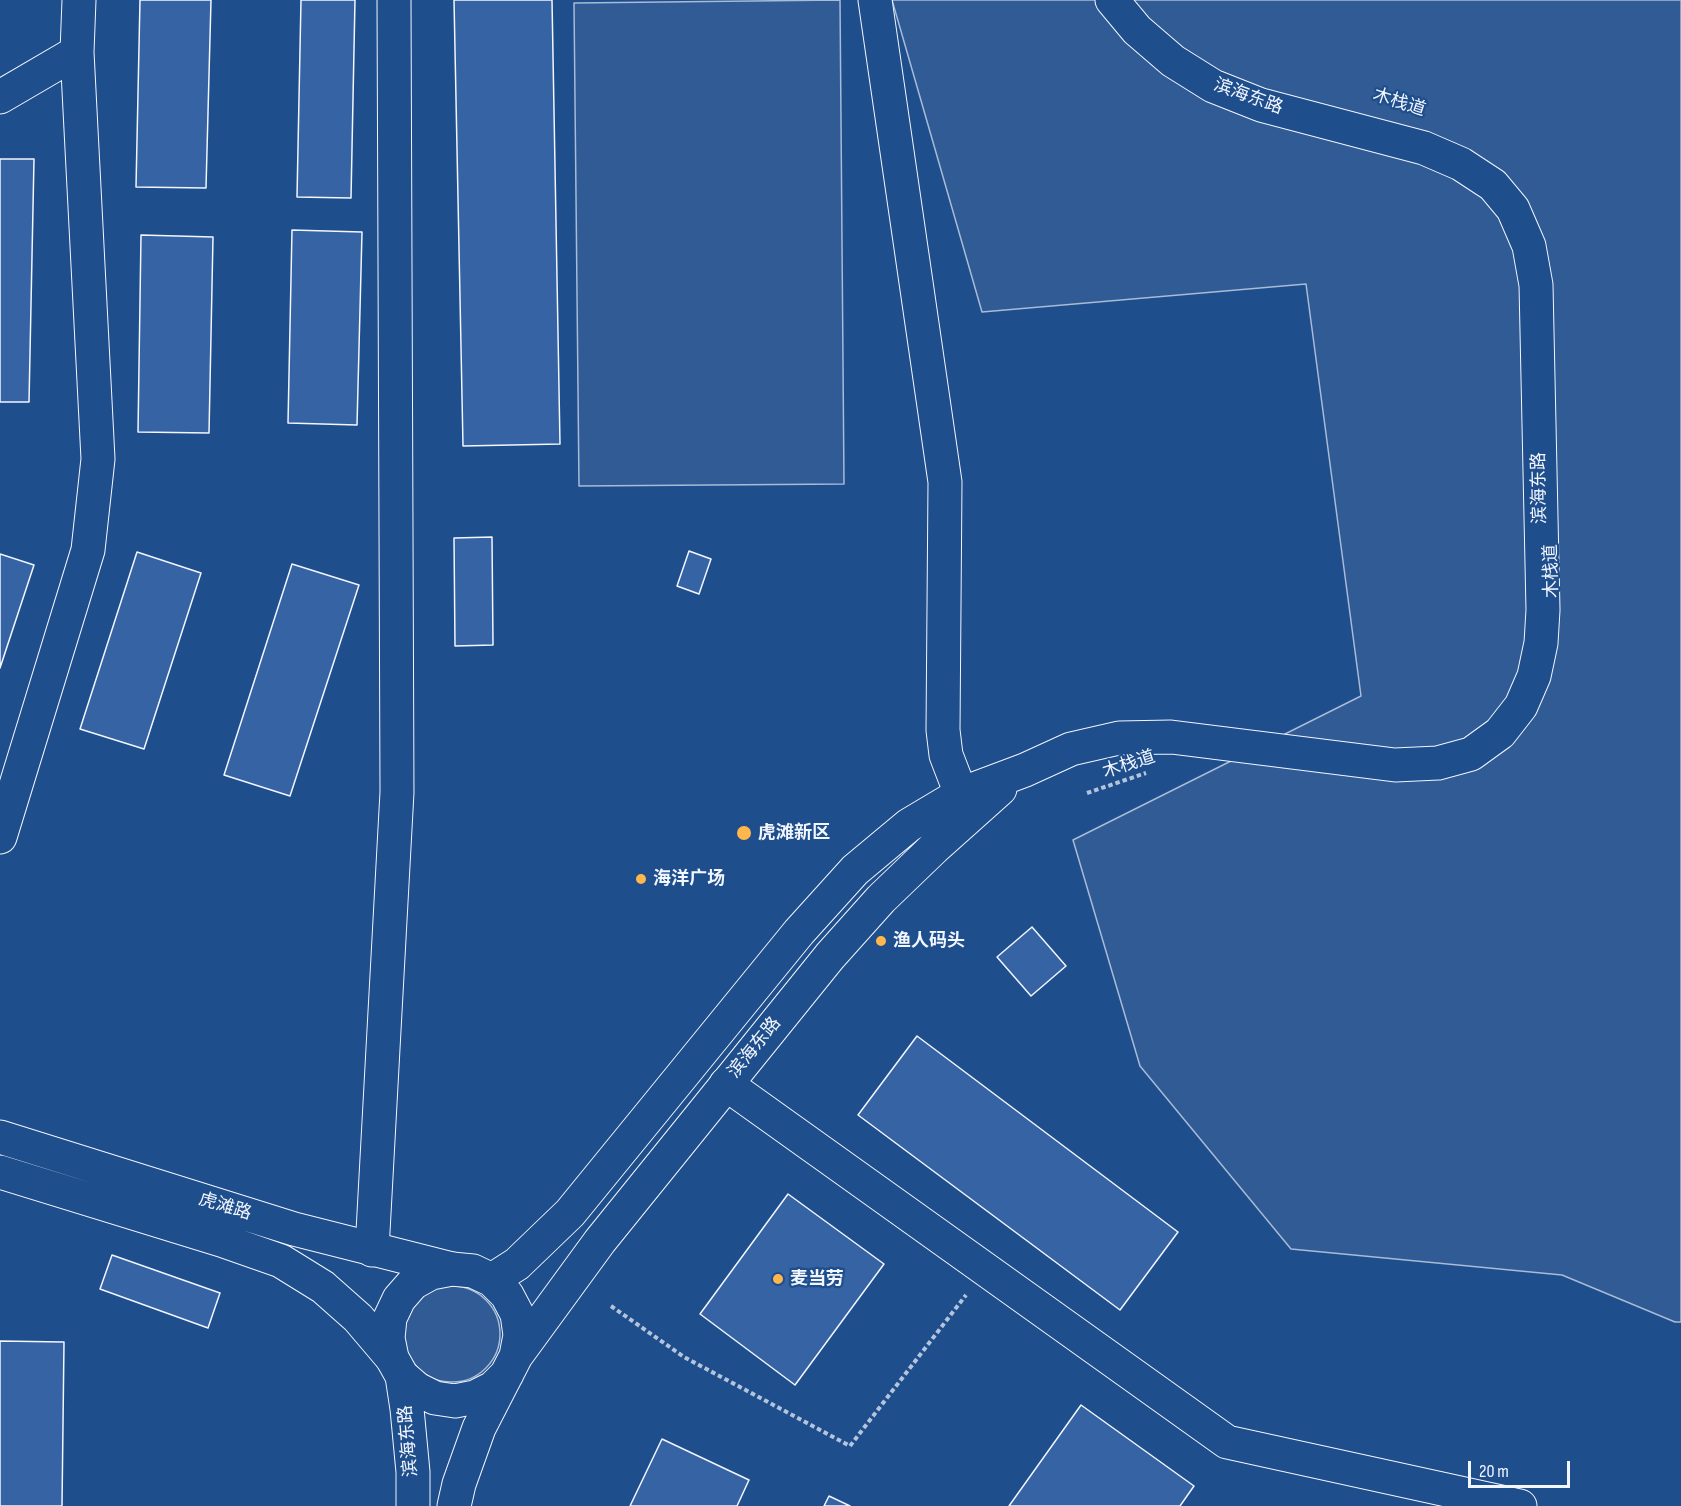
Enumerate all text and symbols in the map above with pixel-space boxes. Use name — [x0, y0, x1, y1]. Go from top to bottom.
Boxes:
street label: 滨海东路 — [1210, 75, 1286, 119]
street label: 木栈道 — [1370, 84, 1428, 122]
street label: 滨海东路 — [1529, 452, 1551, 524]
street label: 木栈道 — [1541, 544, 1563, 598]
street label: 木栈道 — [1100, 746, 1158, 784]
place label: 虎滩新区 — [758, 822, 830, 844]
marker: 虎滩新区 — [735, 824, 753, 842]
place label: 海洋广场 — [653, 868, 725, 890]
marker: 海洋广场 — [634, 872, 648, 886]
place label: 渔人码头 — [893, 930, 965, 952]
marker: 渔人码头 — [874, 934, 888, 948]
street label: 滨海东路 — [724, 1013, 786, 1083]
street label: 虎滩路 — [196, 1189, 254, 1225]
place label: 麦当劳 — [790, 1268, 844, 1290]
marker: 麦当劳 — [771, 1272, 785, 1286]
street label: 滨海东路 — [395, 1404, 423, 1478]
scale bar — [1471, 1449, 1573, 1487]
text: 20 m — [1479, 1461, 1509, 1482]

